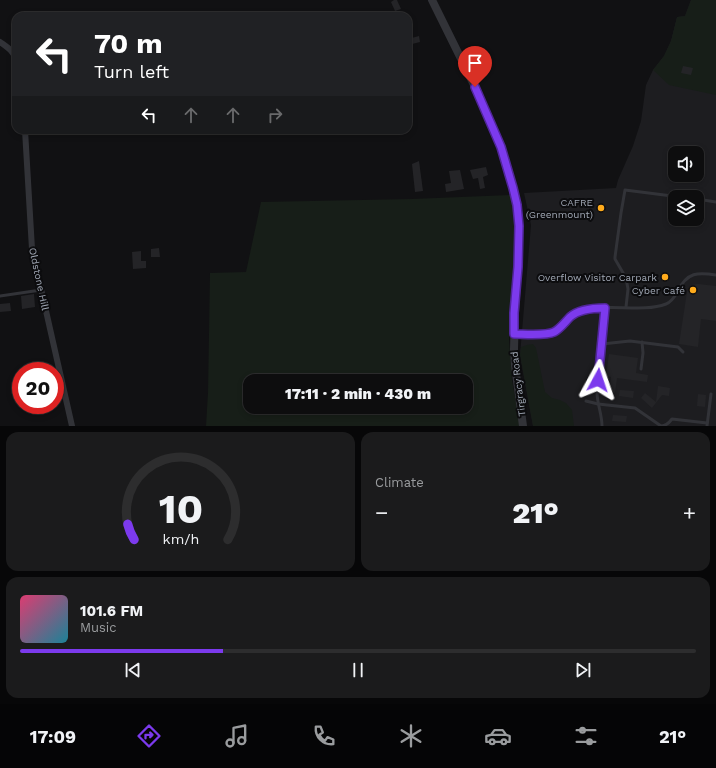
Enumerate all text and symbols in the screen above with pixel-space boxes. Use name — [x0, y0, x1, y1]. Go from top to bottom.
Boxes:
text: 70 m — [94, 27, 163, 60]
icon: left — [28, 28, 80, 80]
pin — [458, 46, 492, 87]
icon: arrive — [464, 52, 486, 74]
text: Turn left — [94, 61, 169, 82]
icon: left — [138, 104, 160, 126]
icon: ahead — [180, 104, 202, 126]
icon: ahead — [222, 104, 244, 126]
icon: right — [264, 104, 286, 126]
map controls — [668, 146, 704, 226]
button: sound — [668, 146, 704, 182]
button: layers — [668, 190, 704, 226]
place label: CAFRE (Greenmount) — [526, 197, 593, 220]
marker: CAFRE (Greenmount) — [596, 203, 606, 213]
street label: Oldstone Hill — [27, 247, 51, 311]
place label: Overflow Visitor Carpark — [538, 272, 657, 283]
marker: Overflow Visitor Carpark — [660, 272, 670, 282]
place label: Cyber Café — [632, 285, 685, 296]
marker: Cyber Café — [688, 285, 698, 295]
street label: Tirgracy Road — [509, 351, 527, 417]
position arrow — [577, 359, 619, 401]
speed limit sign: 20 — [12, 362, 64, 414]
text: 17:11 · 2 min · 430 m — [285, 385, 431, 403]
text: Climate — [375, 475, 424, 490]
text: 10 — [158, 483, 203, 532]
text: 21° — [512, 495, 559, 530]
text: − — [375, 500, 388, 525]
text: + — [683, 500, 696, 525]
text: km/h — [162, 530, 199, 546]
text: 101.6 FM — [80, 602, 143, 620]
text: Music — [80, 620, 117, 635]
icon: previous — [122, 659, 144, 681]
icon: pause — [347, 659, 369, 681]
icon: next — [572, 659, 594, 681]
icon: directions — [135, 722, 163, 750]
icon: music — [223, 722, 251, 750]
icon: phone — [310, 722, 338, 750]
icon: climate — [397, 722, 425, 750]
icon: car — [484, 722, 512, 750]
icon: filters — [572, 722, 600, 750]
text: 17:09 — [30, 726, 76, 747]
text: 21° — [659, 726, 686, 747]

